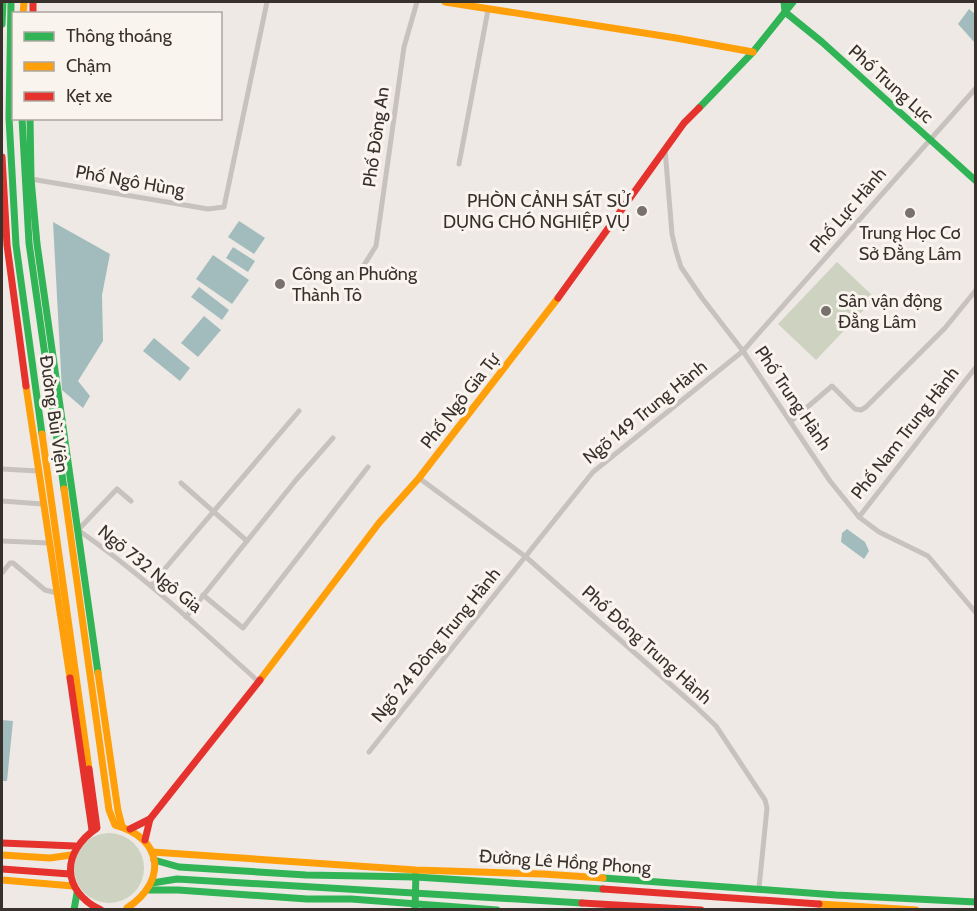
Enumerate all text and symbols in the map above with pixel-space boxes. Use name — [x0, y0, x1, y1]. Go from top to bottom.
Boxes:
legend — [12, 12, 222, 120]
text: Thông thoáng — [66, 25, 173, 47]
street label: Phố Trung Lực — [844, 40, 938, 128]
text: Chậm — [66, 55, 111, 77]
text: Kẹt xe — [66, 85, 112, 107]
street label: Phố Đông An — [358, 85, 394, 189]
street label: Phố Ngô Hùng — [74, 161, 187, 202]
street label: Phố Lực Hành — [805, 163, 891, 257]
place label: PHÒN CẢNH SÁT SỬ DỤNG CHÓ NGHIỆP VỤ — [443, 190, 631, 233]
marker: PHÒN CẢNH SÁT SỬ DỤNG CHÓ NGHIỆP VỤ — [635, 204, 649, 218]
marker: Trung Học Cơ Sở Đằng Lâm — [903, 206, 917, 220]
place label: Trung Học Cơ Sở Đằng Lâm — [859, 222, 961, 265]
place label: Công an Phường Thành Tô — [292, 263, 418, 306]
marker: Công an Phường Thành Tô — [273, 277, 287, 291]
place label: Sân vận động Đằng Lâm — [838, 290, 943, 333]
marker: Sân vận động Đằng Lâm — [819, 304, 833, 318]
street label: Phố Trung Hành — [750, 342, 836, 454]
street label: Phố Ngô Gia Tự — [416, 348, 505, 453]
street label: Đường Bùi Viện — [35, 354, 73, 474]
street label: Ngõ 149 Trung Hành — [579, 355, 711, 469]
street label: Phố Nam Trung Hành — [846, 362, 964, 504]
street label: Ngõ 732 Ngô Gia — [94, 520, 207, 618]
street label: Ngõ 24 Đông Trung Hành — [367, 563, 505, 727]
street label: Phố Đông Trung Hành — [578, 581, 716, 709]
street label: Đường Lê Hồng Phong — [478, 845, 653, 879]

